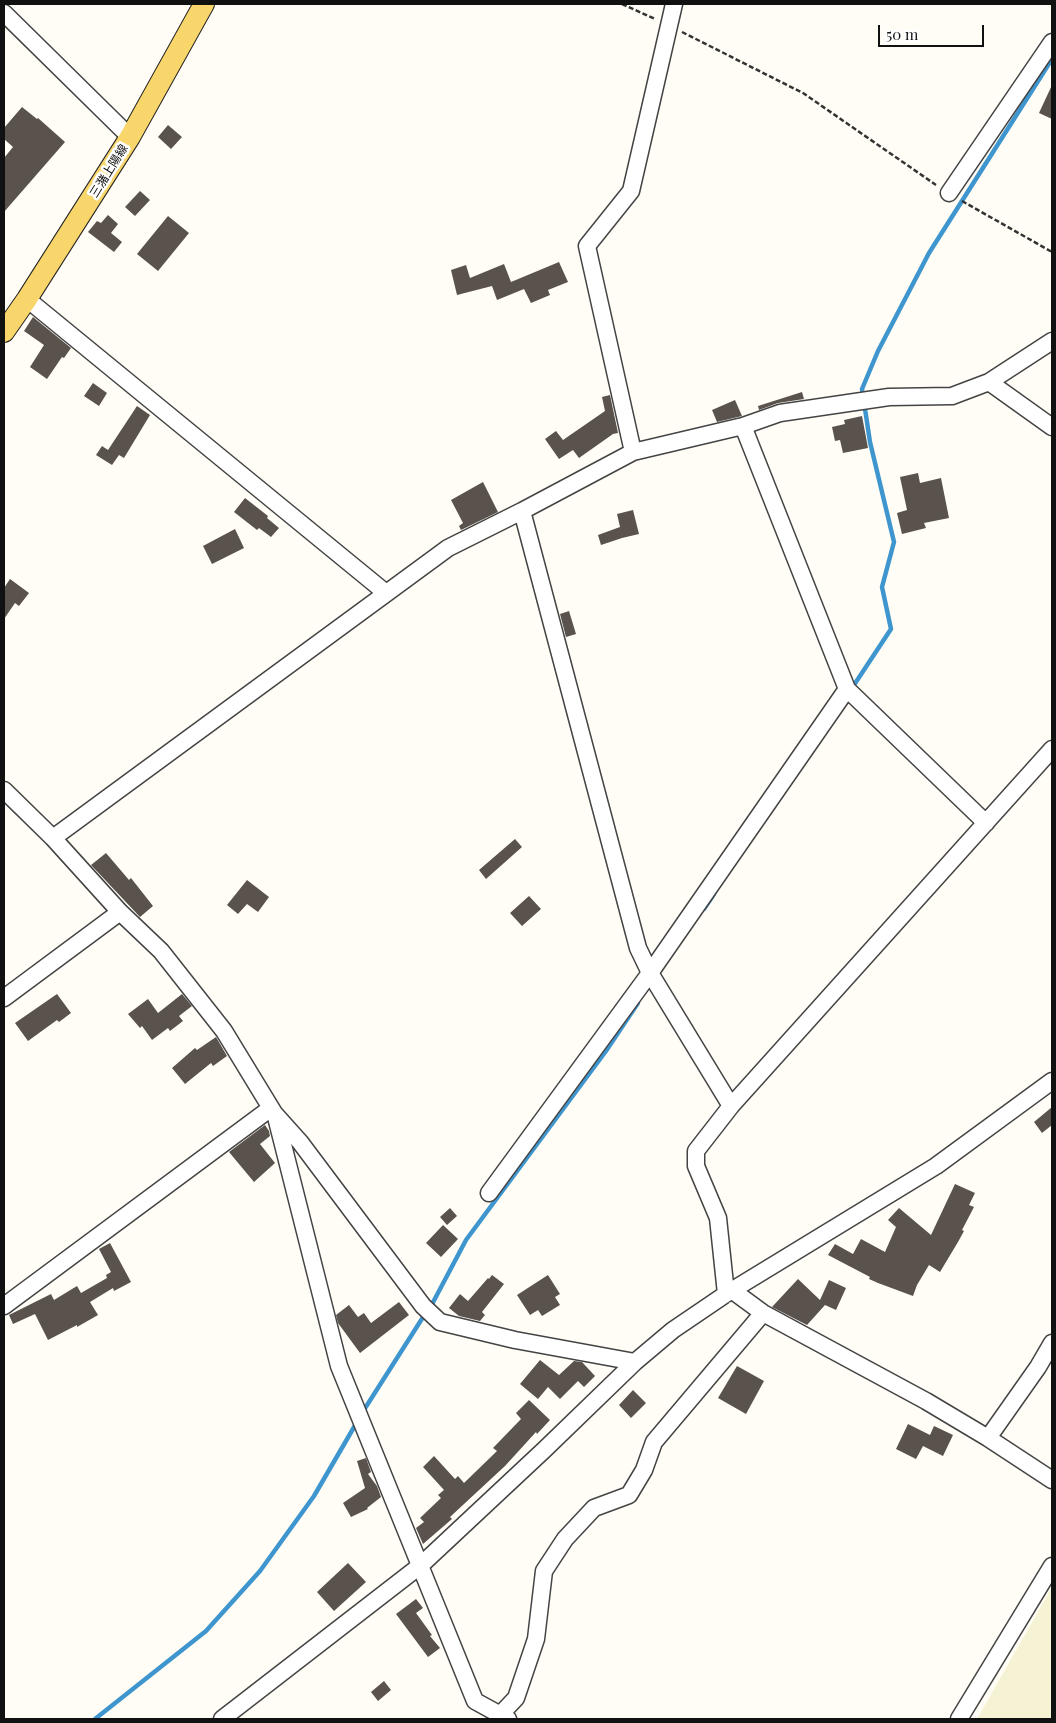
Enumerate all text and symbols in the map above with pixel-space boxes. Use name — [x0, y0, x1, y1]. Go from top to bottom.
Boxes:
scale bar — [881, 15, 987, 47]
text: 50 m — [886, 24, 918, 44]
street label: 三潴上陽線 — [87, 142, 131, 200]

